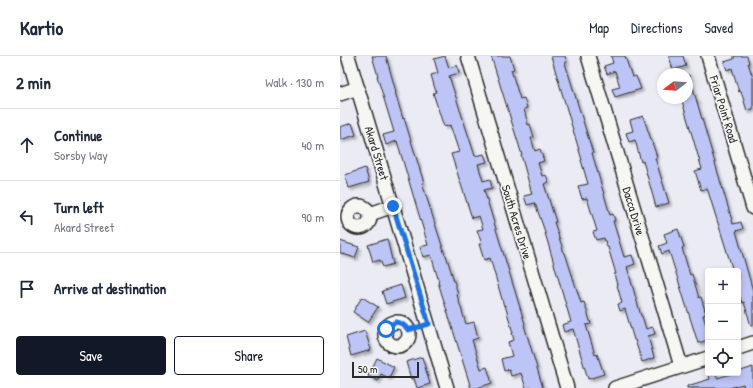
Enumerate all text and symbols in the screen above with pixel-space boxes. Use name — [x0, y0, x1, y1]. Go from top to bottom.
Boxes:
text: Kartio — [20, 15, 63, 41]
text: Map — [589, 18, 609, 37]
text: Directions — [631, 18, 682, 37]
text: Saved — [704, 18, 733, 37]
north arrow — [657, 68, 693, 104]
text: 2 min — [16, 71, 51, 94]
street label: Friar Point Road — [705, 72, 742, 145]
text: Walk · 130 m — [265, 73, 324, 91]
street label: Akard Street — [361, 124, 394, 183]
text: Continue — [54, 125, 102, 146]
icon: ahead — [16, 134, 38, 156]
text: 40 m — [301, 136, 324, 154]
text: Sorsby Way — [54, 146, 108, 164]
street label: South Acres Drive — [498, 183, 536, 261]
street label: Dacca Drive — [619, 185, 649, 237]
text: Turn left — [54, 197, 104, 218]
route end — [384, 197, 402, 215]
icon: left — [16, 206, 38, 228]
text: 90 m — [302, 208, 324, 226]
text: Akard Street — [54, 218, 114, 236]
map controls — [705, 268, 741, 376]
button: + — [705, 268, 741, 304]
icon: arrive — [16, 278, 38, 300]
text: Arrive at destination — [54, 278, 166, 299]
button: − — [705, 304, 741, 340]
route start — [377, 320, 395, 338]
button: Save — [16, 336, 166, 375]
button: Share — [174, 336, 324, 375]
button: locate — [705, 340, 741, 376]
scale bar — [352, 360, 419, 379]
text: 50 m — [358, 362, 378, 376]

